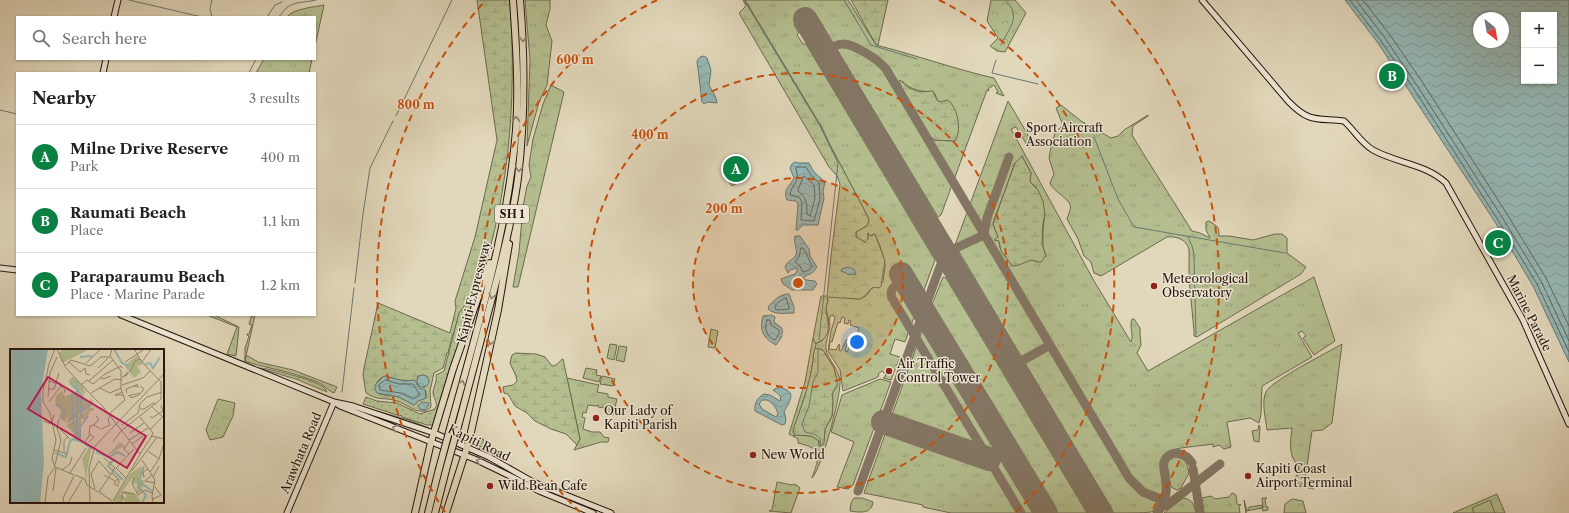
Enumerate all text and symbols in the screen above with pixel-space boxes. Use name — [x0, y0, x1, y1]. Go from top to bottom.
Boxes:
north arrow — [1473, 12, 1509, 48]
map controls — [1521, 12, 1557, 84]
button: + — [1521, 12, 1557, 48]
search box — [16, 16, 316, 60]
icon: search — [30, 27, 52, 49]
text: Search here — [62, 29, 147, 48]
one-way arrow — [519, 36, 527, 42]
button: − — [1521, 48, 1557, 84]
text: 600 m — [556, 52, 594, 67]
pin: B — [1379, 61, 1405, 91]
text: Nearby — [32, 88, 96, 108]
text: 3 results — [249, 90, 300, 106]
text: 800 m — [397, 97, 435, 112]
one-way arrow — [512, 116, 520, 122]
place label: Sport Aircraft Association — [1025, 120, 1104, 149]
text: 400 m — [631, 127, 669, 142]
marker: Sport Aircraft Association — [1013, 130, 1023, 140]
text: Milne Drive Reserve — [70, 139, 228, 158]
text: A — [40, 149, 50, 165]
text: 400 m — [260, 149, 300, 165]
pin: A — [723, 154, 749, 184]
text: Park — [70, 158, 98, 174]
one-way arrow — [514, 166, 523, 172]
text: 200 m — [705, 201, 743, 216]
text: Raumati Beach — [70, 203, 186, 222]
road number: SH 1 — [495, 205, 529, 223]
text: B — [40, 213, 50, 229]
text: 1.1 km — [263, 213, 300, 229]
text: Place — [70, 222, 103, 238]
pin: C — [1485, 228, 1511, 258]
street label: Kāpiti Expressway — [454, 239, 494, 345]
text: Paraparaumu Beach — [70, 267, 225, 286]
place label: Meteorological Observatory — [1162, 271, 1249, 300]
street label: Marine Parade — [1504, 272, 1555, 354]
centre of rings — [791, 276, 805, 290]
text: C — [40, 277, 50, 293]
text: 1.2 km — [261, 277, 300, 293]
marker: Meteorological Observatory — [1149, 281, 1159, 291]
text: Place · Marine Parade — [70, 286, 205, 302]
one-way arrow — [489, 293, 497, 299]
your location — [847, 332, 867, 352]
one-way arrow — [487, 339, 495, 345]
inset map — [10, 349, 164, 503]
place label: Air Traffic Control Tower — [896, 356, 980, 385]
marker: Air Traffic Control Tower — [884, 366, 894, 376]
one-way arrow — [457, 380, 466, 387]
place label: Our Lady of Kapiti Parish — [604, 403, 678, 432]
street label: Arawhata Road — [276, 409, 325, 497]
marker: Our Lady of Kapiti Parish — [591, 413, 601, 423]
street label: Kapiti Road — [446, 421, 513, 464]
one-way arrow — [391, 424, 398, 432]
place label: New World — [761, 447, 826, 462]
marker: New World — [748, 450, 758, 460]
one-way arrow — [476, 458, 483, 466]
place label: Kapiti Coast Airport Terminal — [1255, 461, 1353, 490]
marker: Kapiti Coast Airport Terminal — [1243, 471, 1253, 481]
one-way arrow — [418, 474, 426, 480]
place label: Wild Bean Cafe — [497, 478, 588, 493]
marker: Wild Bean Cafe — [485, 481, 495, 491]

